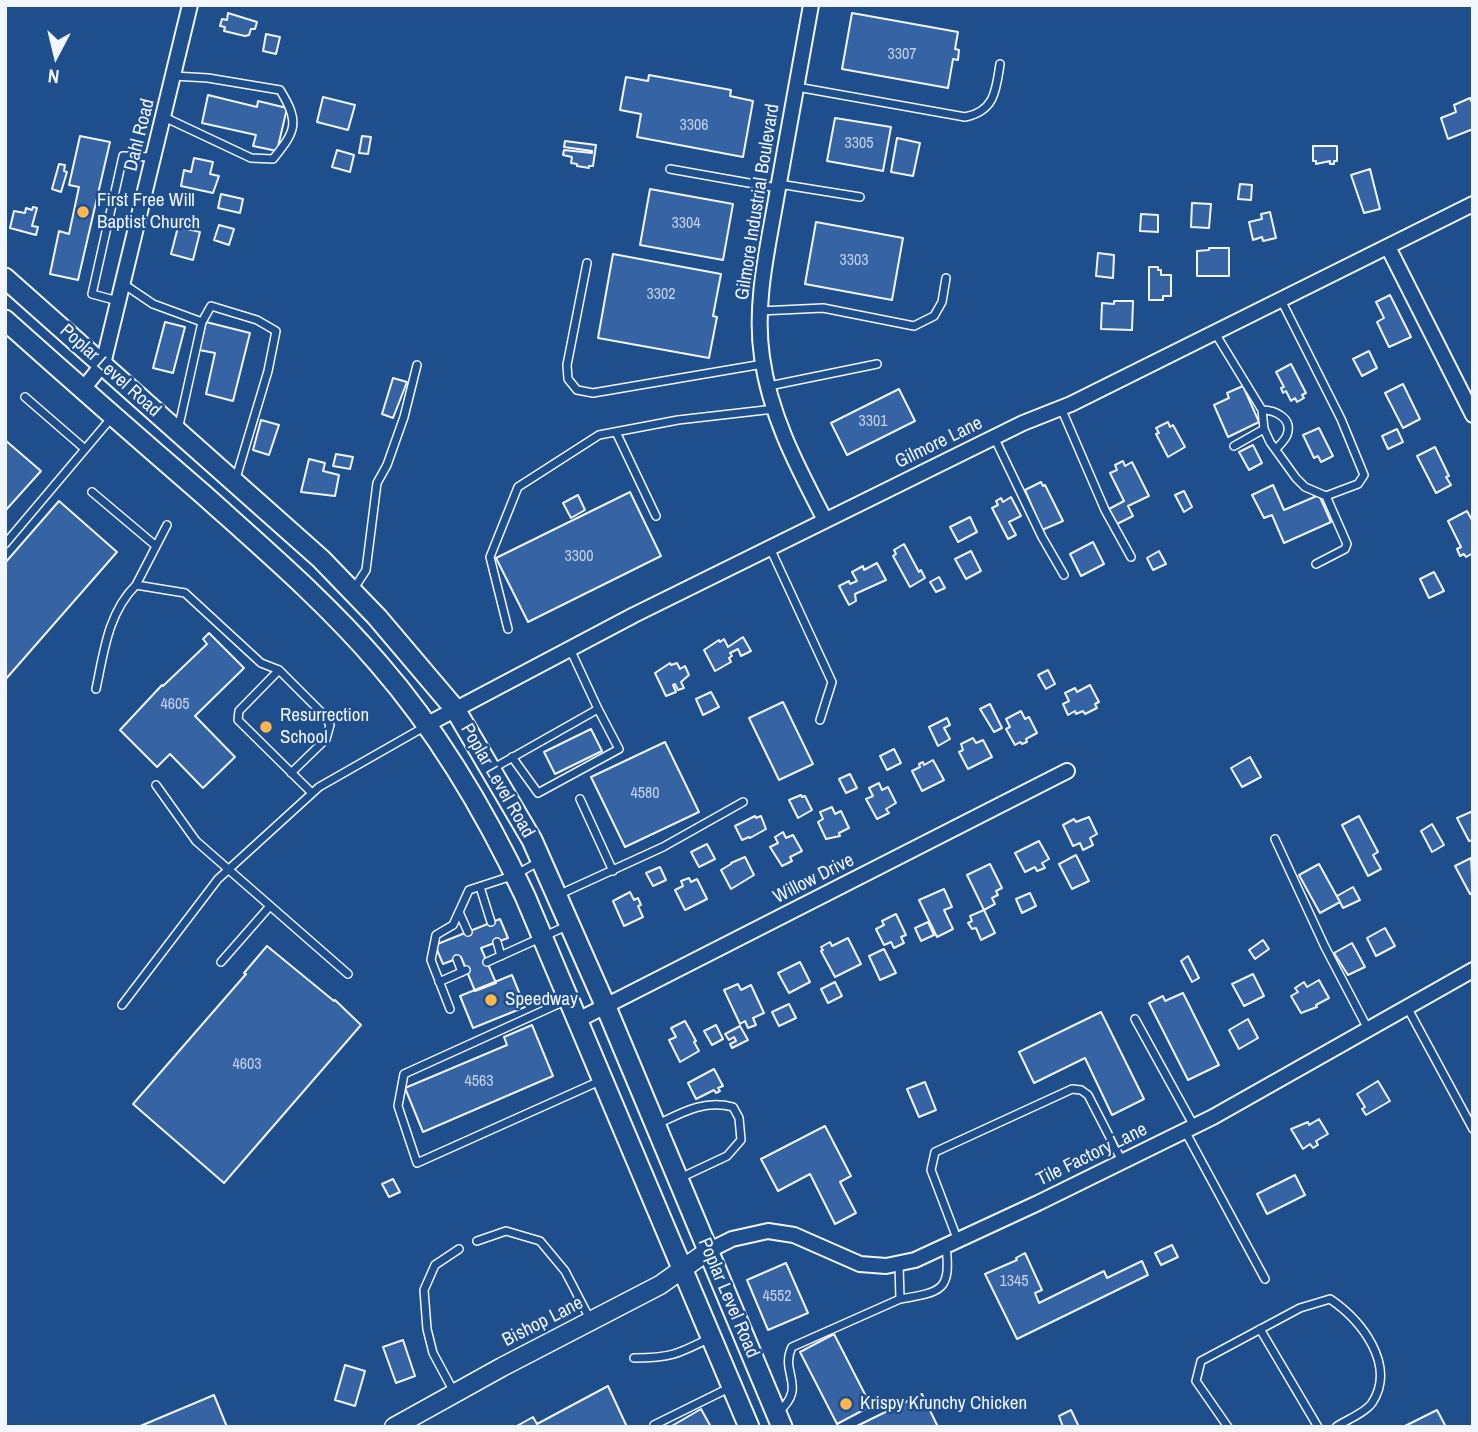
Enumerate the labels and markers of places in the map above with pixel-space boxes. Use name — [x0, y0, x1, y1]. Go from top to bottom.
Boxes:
place label: First Free Will Baptist Church — [97, 190, 200, 234]
marker: First Free Will Baptist Church — [75, 204, 91, 220]
place label: Resurrection School — [280, 705, 369, 749]
marker: Resurrection School — [258, 719, 274, 735]
place label: Speedway — [505, 989, 578, 1011]
marker: Speedway — [483, 992, 499, 1008]
place label: Krispy Krunchy Chicken — [860, 1393, 1027, 1415]
marker: Krispy Krunchy Chicken — [838, 1396, 854, 1412]

